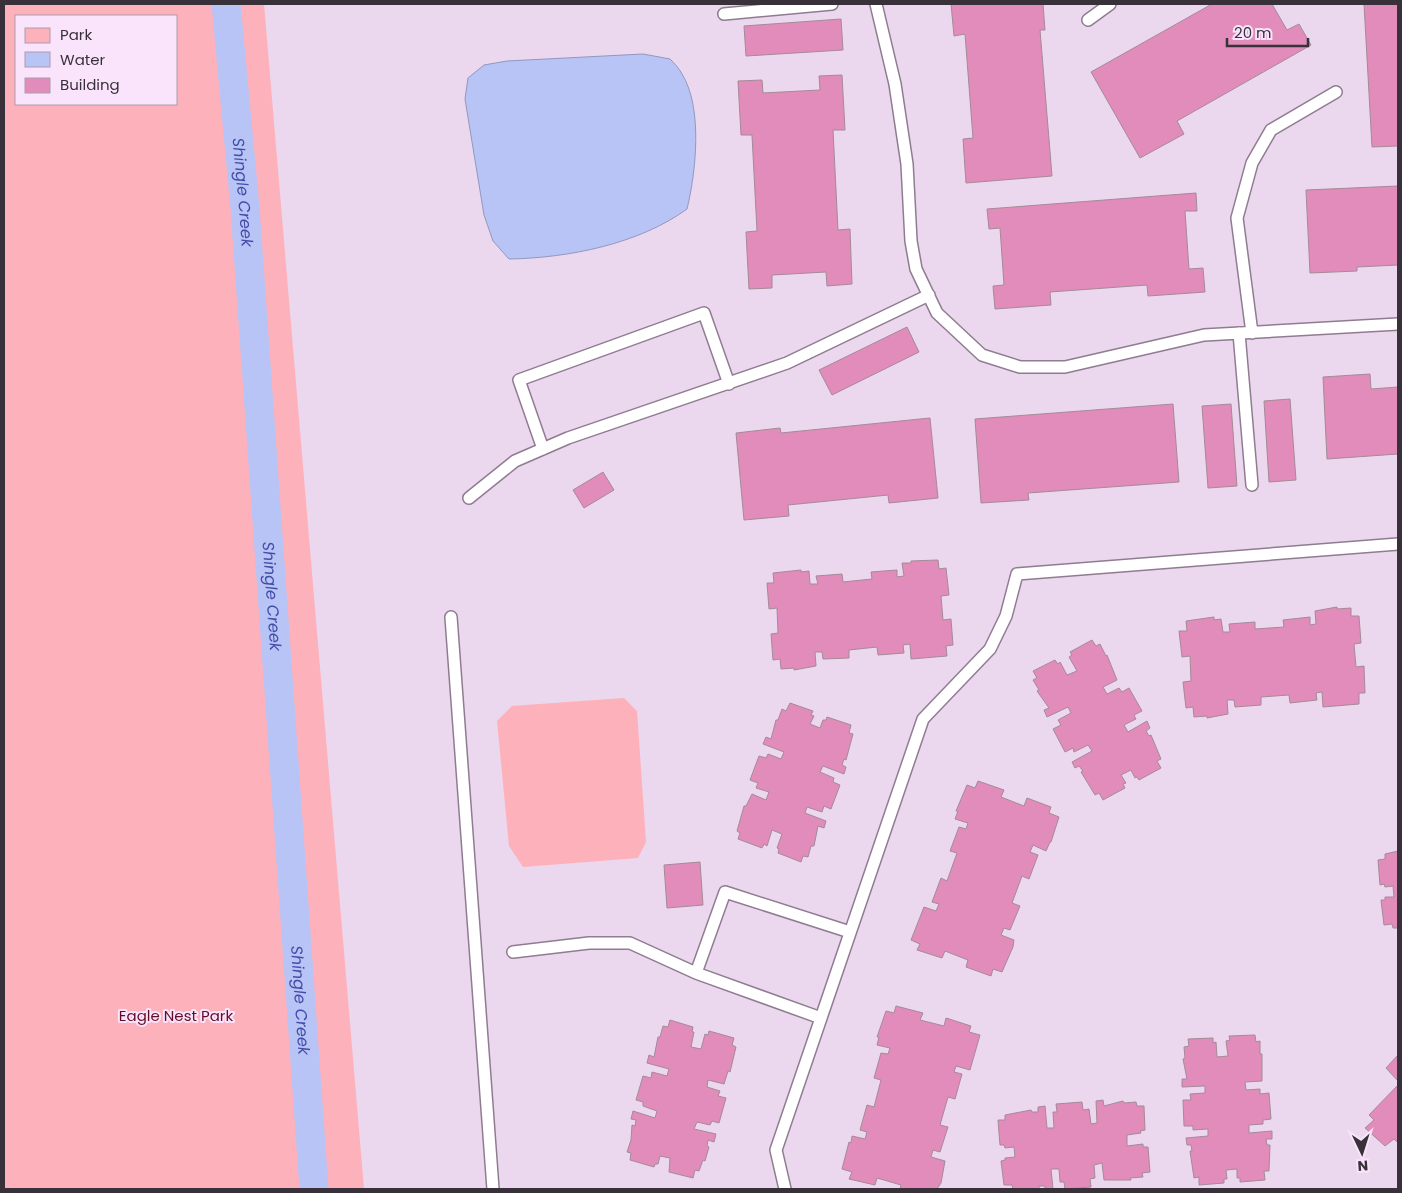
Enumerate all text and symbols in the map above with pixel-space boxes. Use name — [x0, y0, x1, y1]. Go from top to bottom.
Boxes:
legend — [15, 15, 178, 105]
scale bar — [1227, 15, 1308, 47]
text: 20 m — [1234, 22, 1272, 43]
text: Park — [60, 24, 92, 45]
text: Water — [60, 49, 106, 70]
text: Building — [60, 74, 120, 95]
water label: Shingle Creek — [226, 137, 259, 248]
water label: Shingle Creek — [256, 541, 287, 652]
water label: Shingle Creek — [285, 945, 316, 1056]
park label: Eagle Nest Park — [119, 1005, 233, 1026]
north arrow — [1337, 1128, 1387, 1178]
text: N — [1357, 1156, 1369, 1176]

